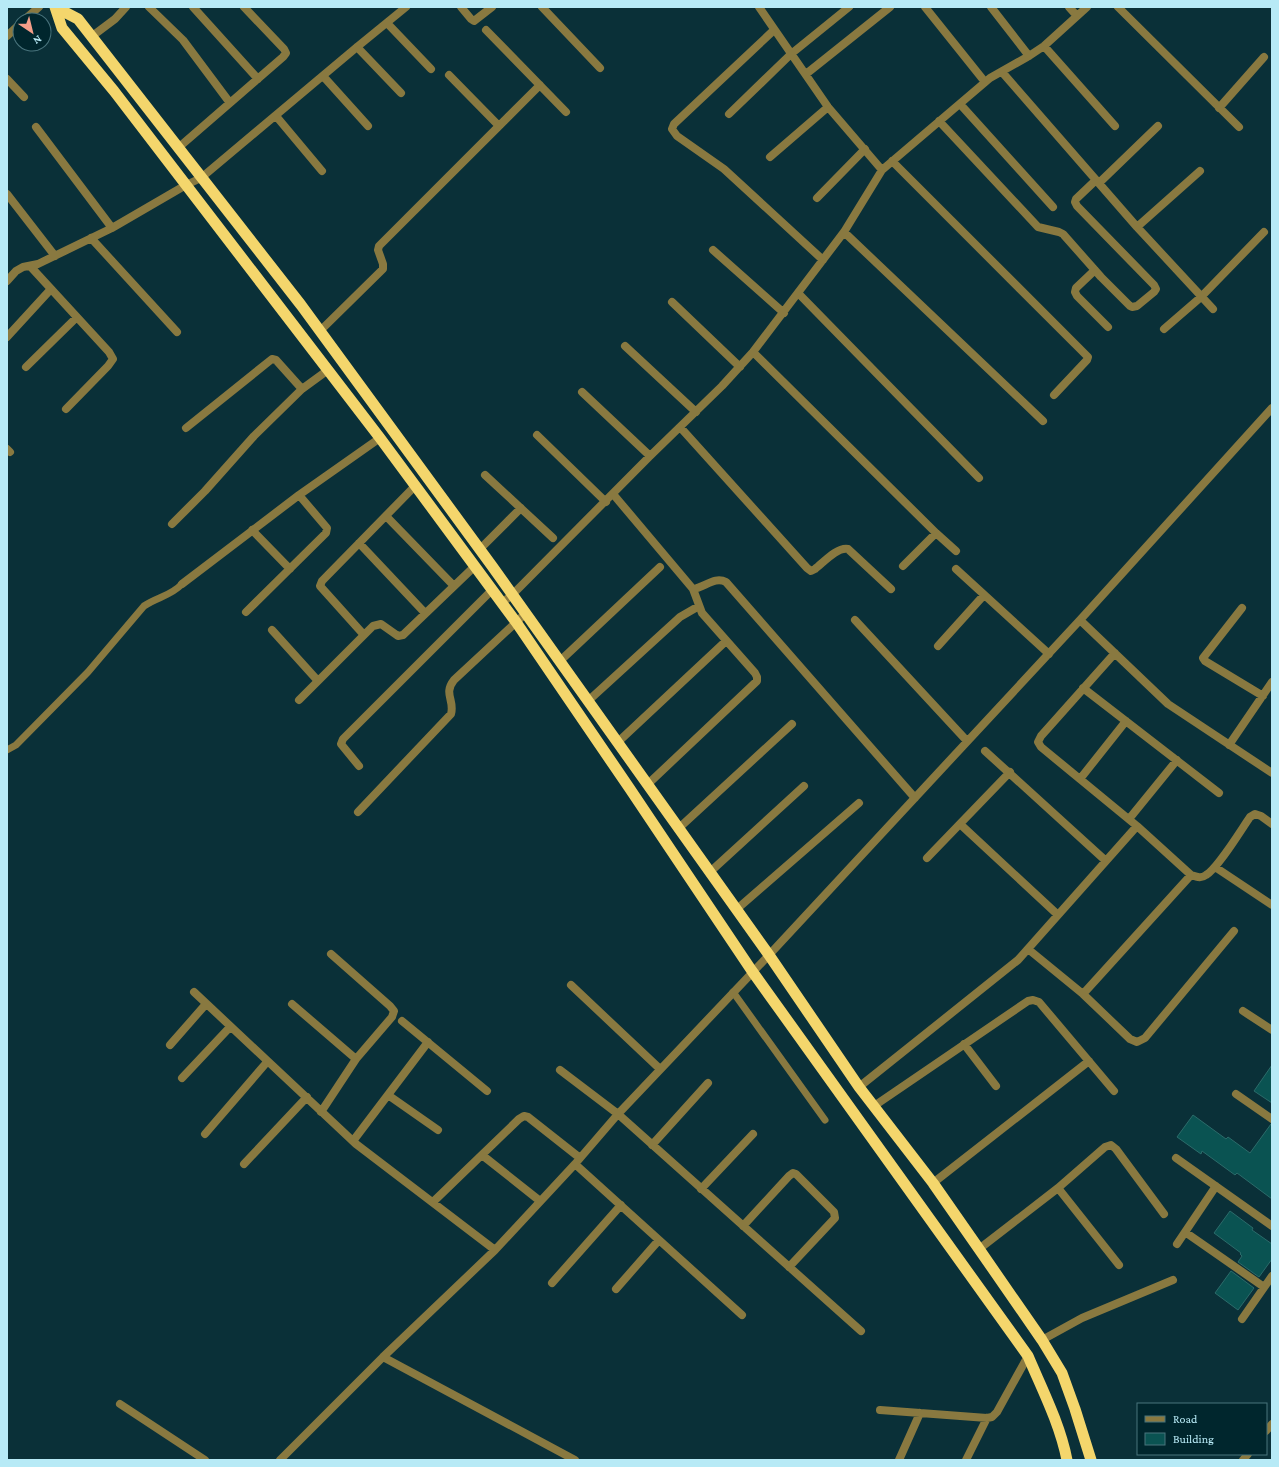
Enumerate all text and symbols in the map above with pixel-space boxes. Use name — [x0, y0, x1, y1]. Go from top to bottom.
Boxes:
north arrow — [12, 12, 52, 52]
text: N — [31, 33, 44, 48]
legend — [1137, 1403, 1267, 1455]
text: Road — [1173, 1412, 1198, 1426]
text: Building — [1173, 1432, 1214, 1446]

